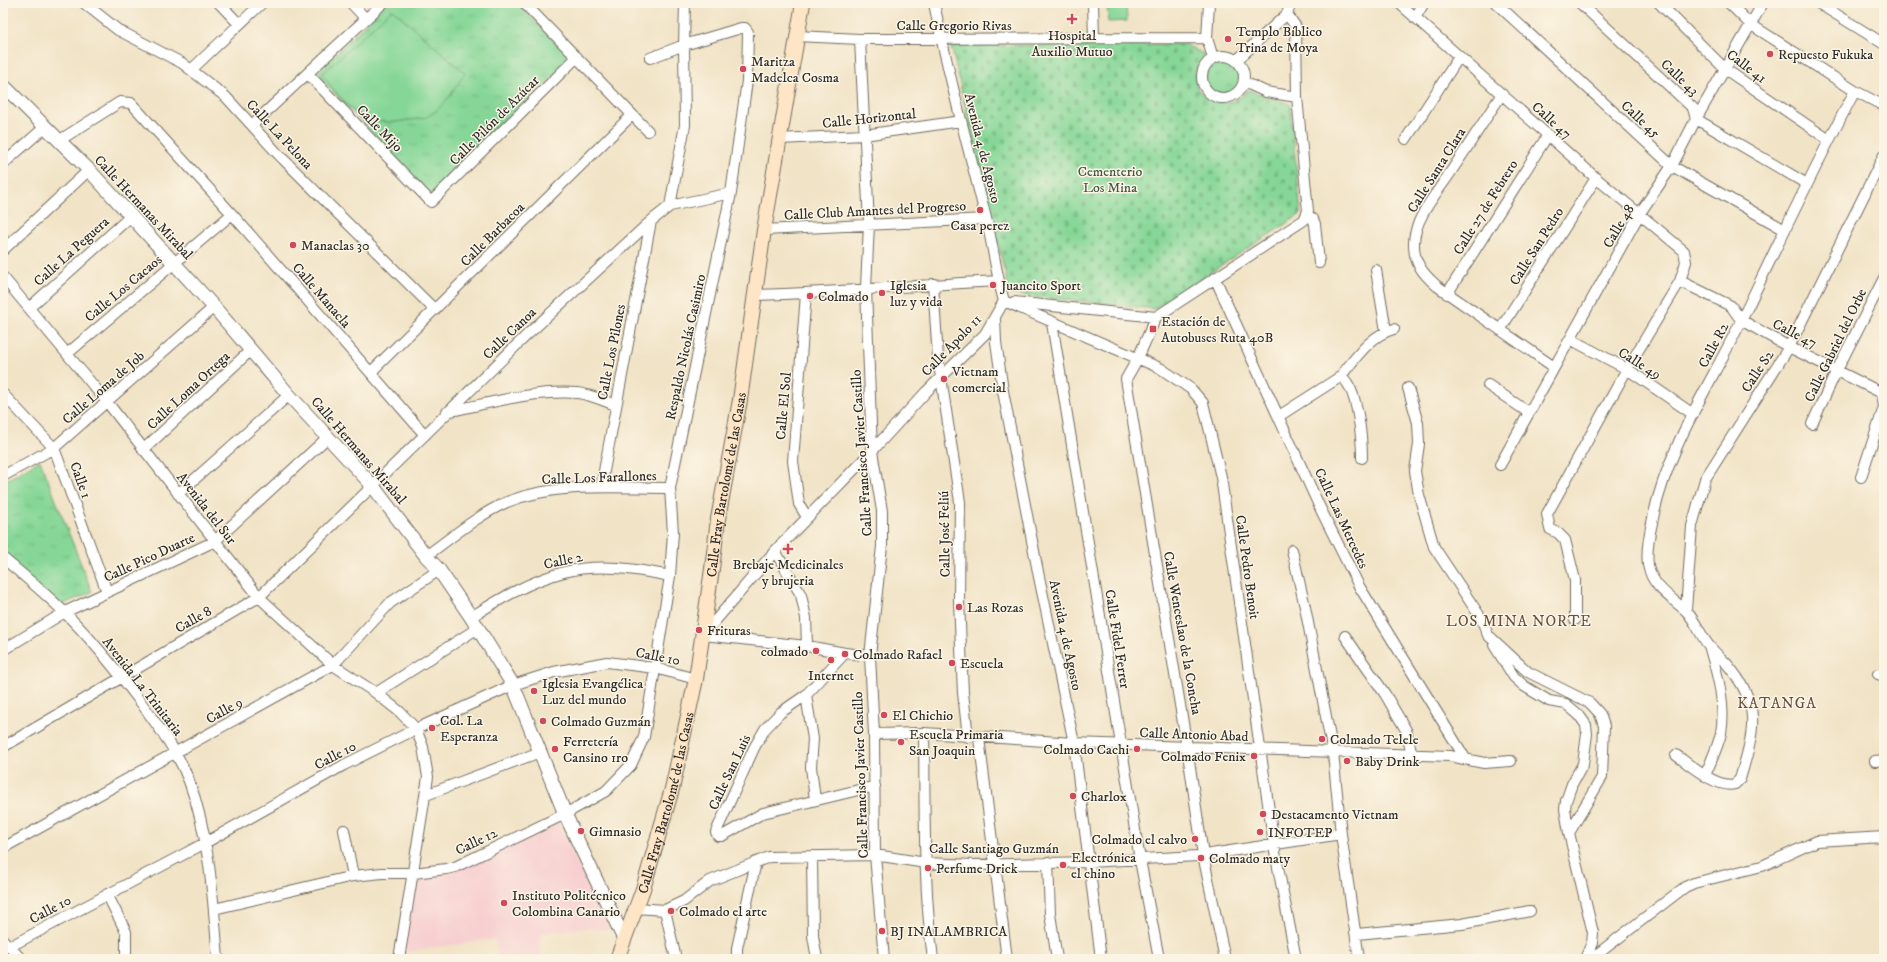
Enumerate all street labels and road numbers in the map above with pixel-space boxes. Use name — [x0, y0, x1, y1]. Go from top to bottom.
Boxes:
street label: Calle Gregorio Rivas — [896, 17, 1012, 35]
street label: Calle 41 — [1723, 46, 1770, 88]
street label: Calle 43 — [1656, 56, 1702, 100]
street label: Calle Pilón de Azúcar — [446, 71, 544, 170]
street label: Avenida 4 de Agosto — [960, 91, 1004, 205]
street label: Calle La Pelona — [242, 96, 316, 174]
street label: Calle 45 — [1617, 97, 1664, 142]
street label: Calle 47 — [1528, 98, 1575, 143]
street label: Calle Mijo — [352, 101, 406, 156]
street label: Calle Horizontal — [821, 105, 918, 133]
street label: Calle Santa Clara — [1404, 125, 1470, 216]
street label: Calle Hermanas Mirabal — [90, 152, 197, 264]
street label: Calle 27 de Febrero — [1449, 157, 1522, 258]
street label: Calle Club Amantes del Progreso — [784, 197, 967, 225]
street label: Calle Barbacoa — [457, 199, 529, 271]
street label: Calle 48 — [1599, 201, 1639, 252]
street label: Calle San Pedro — [1506, 204, 1568, 289]
street label: Calle La Peguera — [30, 213, 113, 290]
street label: Calle Los Cacaos — [81, 251, 166, 326]
street label: Calle Manacla — [288, 259, 355, 332]
street label: Respaldo Nicolás Casimiro — [662, 272, 710, 422]
street label: Calle Gabriel del Orbe — [1801, 286, 1871, 405]
street label: Calle Los Pilones — [594, 302, 630, 402]
street label: Calle Canoa — [479, 304, 540, 364]
street label: Calle Apolo 11 — [918, 311, 986, 380]
street label: Calle 47 — [1769, 315, 1820, 353]
street label: Calle R2 — [1695, 320, 1733, 371]
street label: Calle 49 — [1615, 344, 1664, 384]
street label: Calle Loma de Job — [59, 347, 149, 428]
street label: Calle S2 — [1738, 347, 1778, 396]
street label: Calle Loma Ortega — [143, 348, 234, 434]
street label: Calle Francisco Javier Castillo — [847, 369, 877, 537]
street label: Calle El Sol — [772, 371, 796, 441]
street label: Calle Fray Bartolomé de las Casas — [703, 391, 751, 578]
street label: Calle Hermanas Mirabal — [307, 393, 410, 509]
street label: Calle 1 — [65, 460, 95, 501]
street label: Calle Las Mercedes — [1310, 465, 1372, 572]
street label: Calle Los Farallones — [541, 467, 657, 489]
street label: Avenida del Sur — [172, 469, 240, 549]
street label: Calle José Feliú — [935, 490, 955, 577]
street label: Calle Pedro Benoit — [1231, 514, 1263, 621]
street label: Calle Pico Duarte — [101, 529, 198, 587]
street label: Calle 2 — [542, 548, 584, 574]
street label: Calle Wenceslao de la Concha — [1159, 550, 1205, 716]
street label: Avenida 4 de Agosto — [1044, 578, 1086, 692]
street label: Calle Fidel Ferrer — [1100, 588, 1134, 691]
street label: Calle 8 — [172, 602, 215, 638]
street label: Avenida La Trinitaria — [98, 634, 186, 740]
street label: Calle 10 — [634, 644, 682, 670]
street label: Calle Francisco Javier Castillo — [849, 691, 873, 859]
street label: Calle 9 — [203, 693, 246, 728]
street label: Calle Fray Bartolomé de las Casas — [634, 710, 699, 896]
street label: Calle Antonio Abad — [1139, 724, 1249, 746]
street label: Calle San Luis — [705, 732, 755, 813]
street label: Calle 10 — [311, 737, 360, 774]
street label: Calle 12 — [453, 824, 500, 860]
street label: Calle Santiago Guzmán — [929, 840, 1060, 858]
street label: Calle 10 — [26, 891, 75, 928]

